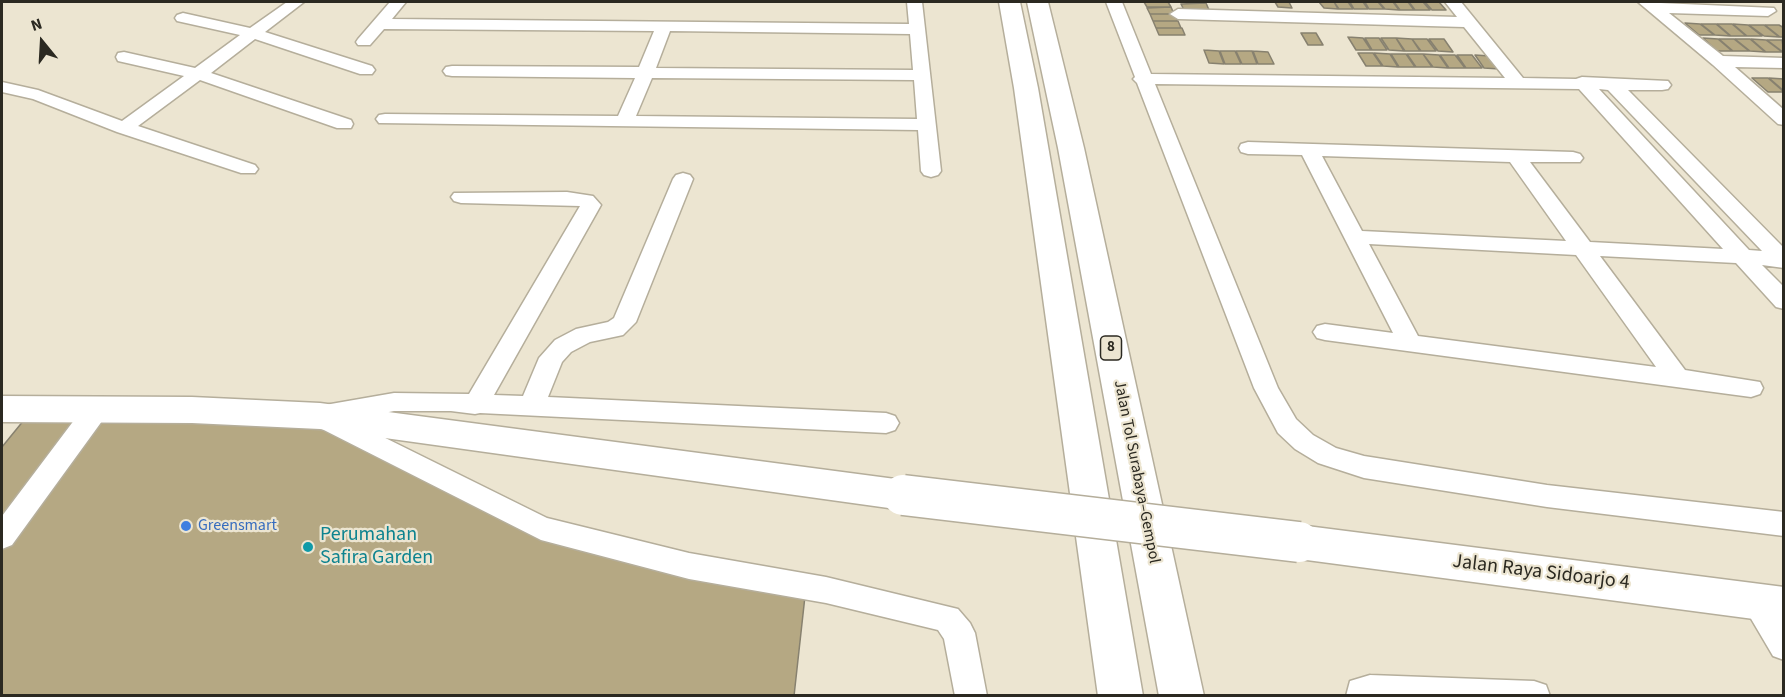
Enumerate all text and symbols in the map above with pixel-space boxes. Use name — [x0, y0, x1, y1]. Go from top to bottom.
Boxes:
north arrow — [12, 12, 72, 72]
text: N — [28, 13, 45, 37]
road number: 8 — [1100, 336, 1122, 360]
street label: Jalan Tol Surabaya–Gempol — [1109, 379, 1163, 565]
place label: Greensmart — [198, 516, 277, 536]
marker: Greensmart — [179, 519, 193, 533]
place label: Perumahan Safira Garden — [320, 524, 433, 571]
marker: Perumahan Safira Garden — [301, 540, 315, 554]
street label: Jalan Raya Sidoarjo 4 — [1451, 550, 1631, 596]

